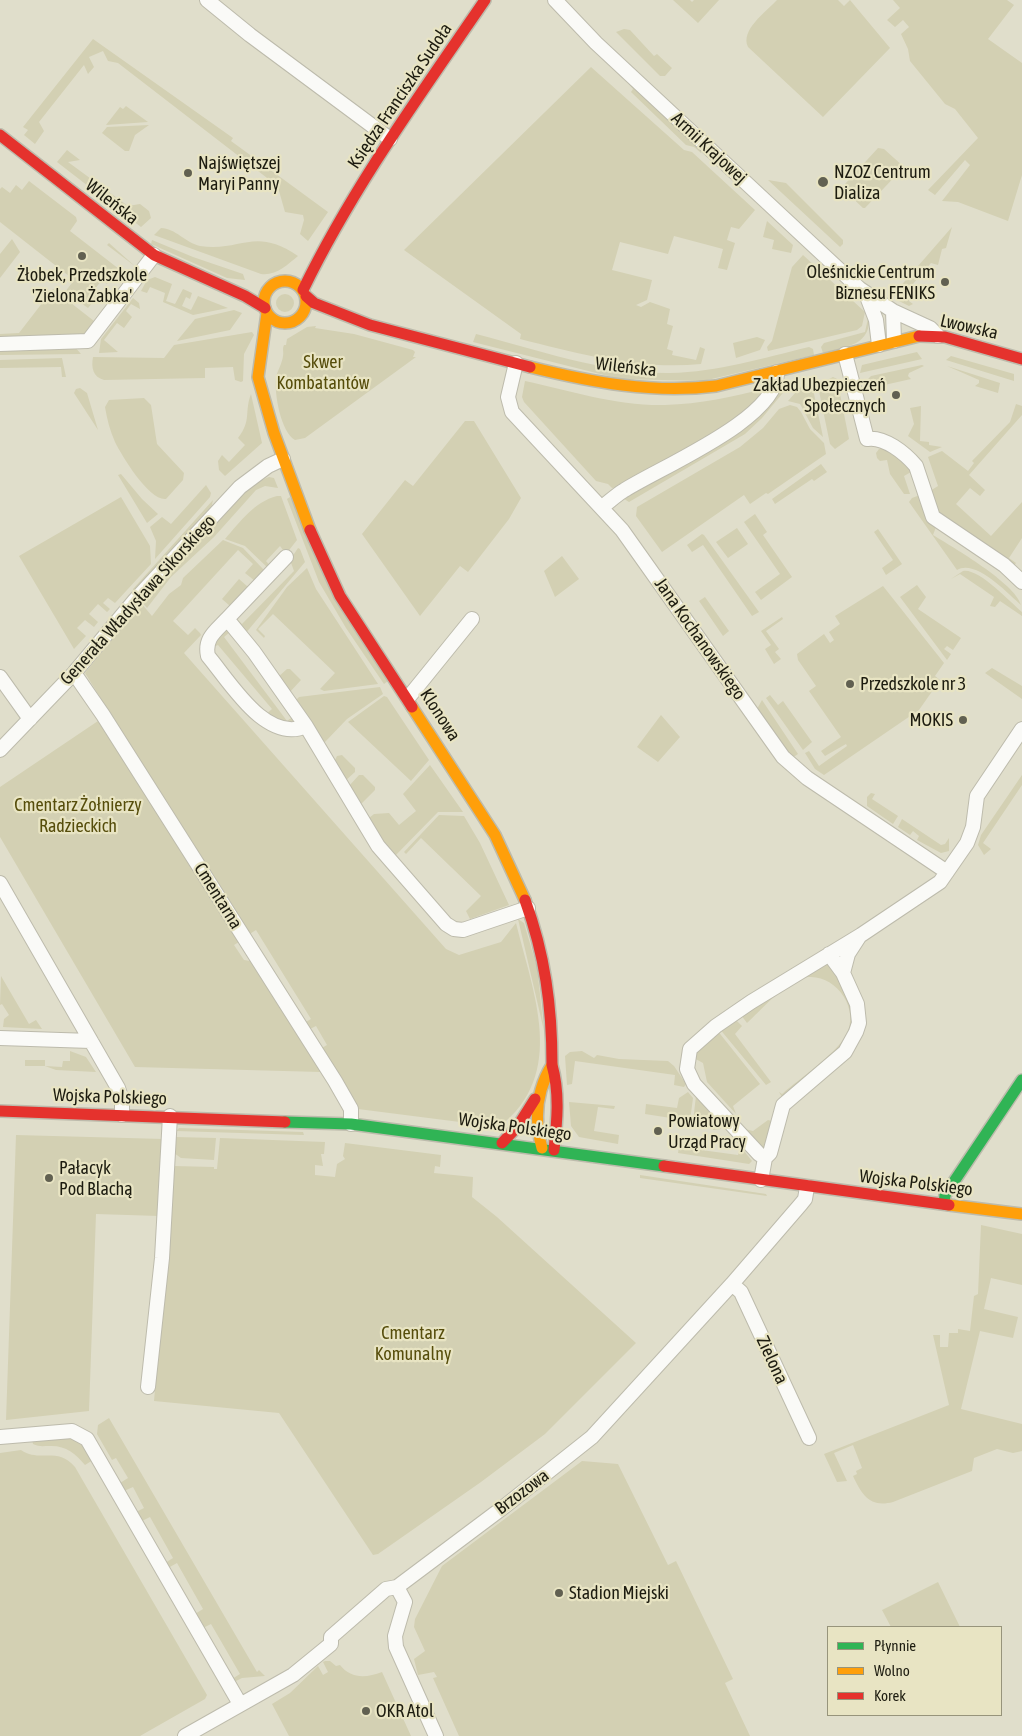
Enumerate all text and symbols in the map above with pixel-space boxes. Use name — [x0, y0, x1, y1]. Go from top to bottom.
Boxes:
street label: Księdza Franciszka Sudoła — [343, 19, 457, 173]
street label: Armii Krajowej — [667, 108, 751, 188]
place label: Najświętszej Maryi Panny — [198, 152, 281, 194]
place label: NZOZ Centrum Dializa — [834, 161, 931, 203]
marker: Najświętszej Maryi Panny — [182, 167, 194, 179]
street label: Wileńska — [81, 175, 143, 229]
marker: NZOZ Centrum Dializa — [816, 175, 830, 189]
marker: Żłobek, Przedszkole 'Zielona Żabka' — [76, 250, 88, 262]
place label: Oleśnickie Centrum Biznesu FENIKS — [807, 261, 935, 304]
place label: Żłobek, Przedszkole 'Zielona Żabka' — [17, 264, 147, 306]
marker: Oleśnickie Centrum Biznesu FENIKS — [939, 276, 951, 288]
street label: Lwowska — [938, 310, 1000, 344]
park label: Skwer Kombatantów — [276, 351, 370, 394]
street label: Wileńska — [594, 353, 658, 381]
place label: Zakład Ubezpieczeń Społecznych — [753, 374, 886, 416]
marker: Zakład Ubezpieczeń Społecznych — [890, 389, 902, 401]
street label: Generała Władysława Sikorskiego — [56, 510, 220, 690]
street label: Jana Kochanowskiego — [650, 574, 750, 704]
place label: Przedszkole nr 3 — [860, 673, 966, 695]
marker: Przedszkole nr 3 — [844, 678, 856, 690]
street label: Klonowa — [415, 685, 465, 745]
place label: MOKIS — [909, 709, 953, 731]
marker: MOKIS — [957, 714, 969, 726]
park label: Cmentarz Żołnierzy Radzieckich — [14, 794, 142, 836]
street label: Cmentarna — [189, 859, 247, 933]
street label: Wojska Polskiego — [53, 1084, 167, 1110]
street label: Wojska Polskiego — [457, 1108, 573, 1146]
place label: Powiatowy Urząd Pracy — [668, 1110, 746, 1152]
marker: Powiatowy Urząd Pracy — [652, 1125, 664, 1137]
place label: Pałacyk Pod Blachą — [59, 1157, 133, 1200]
street label: Wojska Polskiego — [858, 1165, 974, 1201]
marker: Pałacyk Pod Blachą — [43, 1172, 55, 1184]
park label: Cmentarz Komunalny — [375, 1322, 451, 1365]
street label: Zielona — [752, 1333, 792, 1387]
street label: Brzozowa — [491, 1465, 553, 1519]
place label: Stadion Miejski — [569, 1582, 669, 1604]
marker: Stadion Miejski — [553, 1587, 565, 1599]
legend — [827, 1626, 1002, 1716]
text: Płynnie — [874, 1637, 916, 1654]
text: Wolno — [874, 1662, 910, 1679]
text: Korek — [874, 1687, 906, 1704]
place label: OKR Atol — [376, 1700, 434, 1722]
marker: OKR Atol — [360, 1705, 372, 1717]

